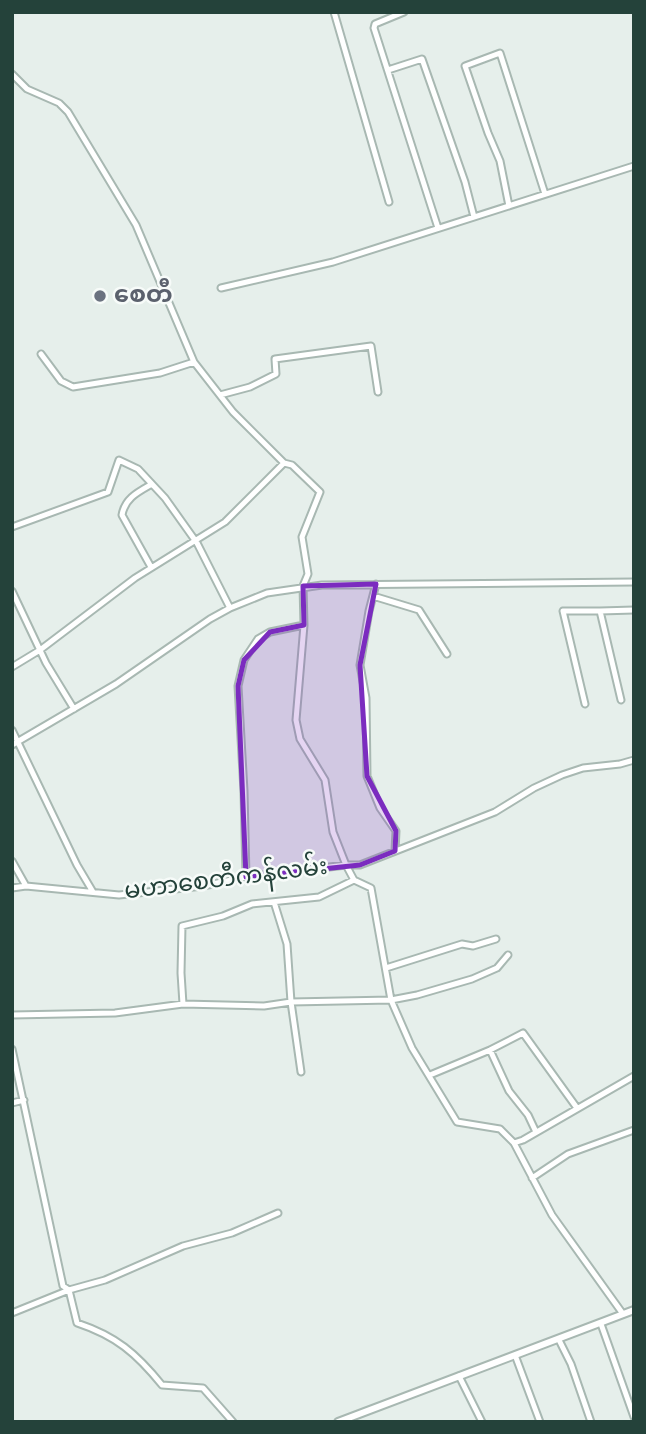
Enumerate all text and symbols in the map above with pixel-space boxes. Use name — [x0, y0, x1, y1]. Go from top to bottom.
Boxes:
place label: စေတီ — [114, 278, 173, 311]
marker: စေတီ — [92, 288, 108, 304]
street label: မဟာစေတီကန်လမ်း — [122, 850, 329, 909]

